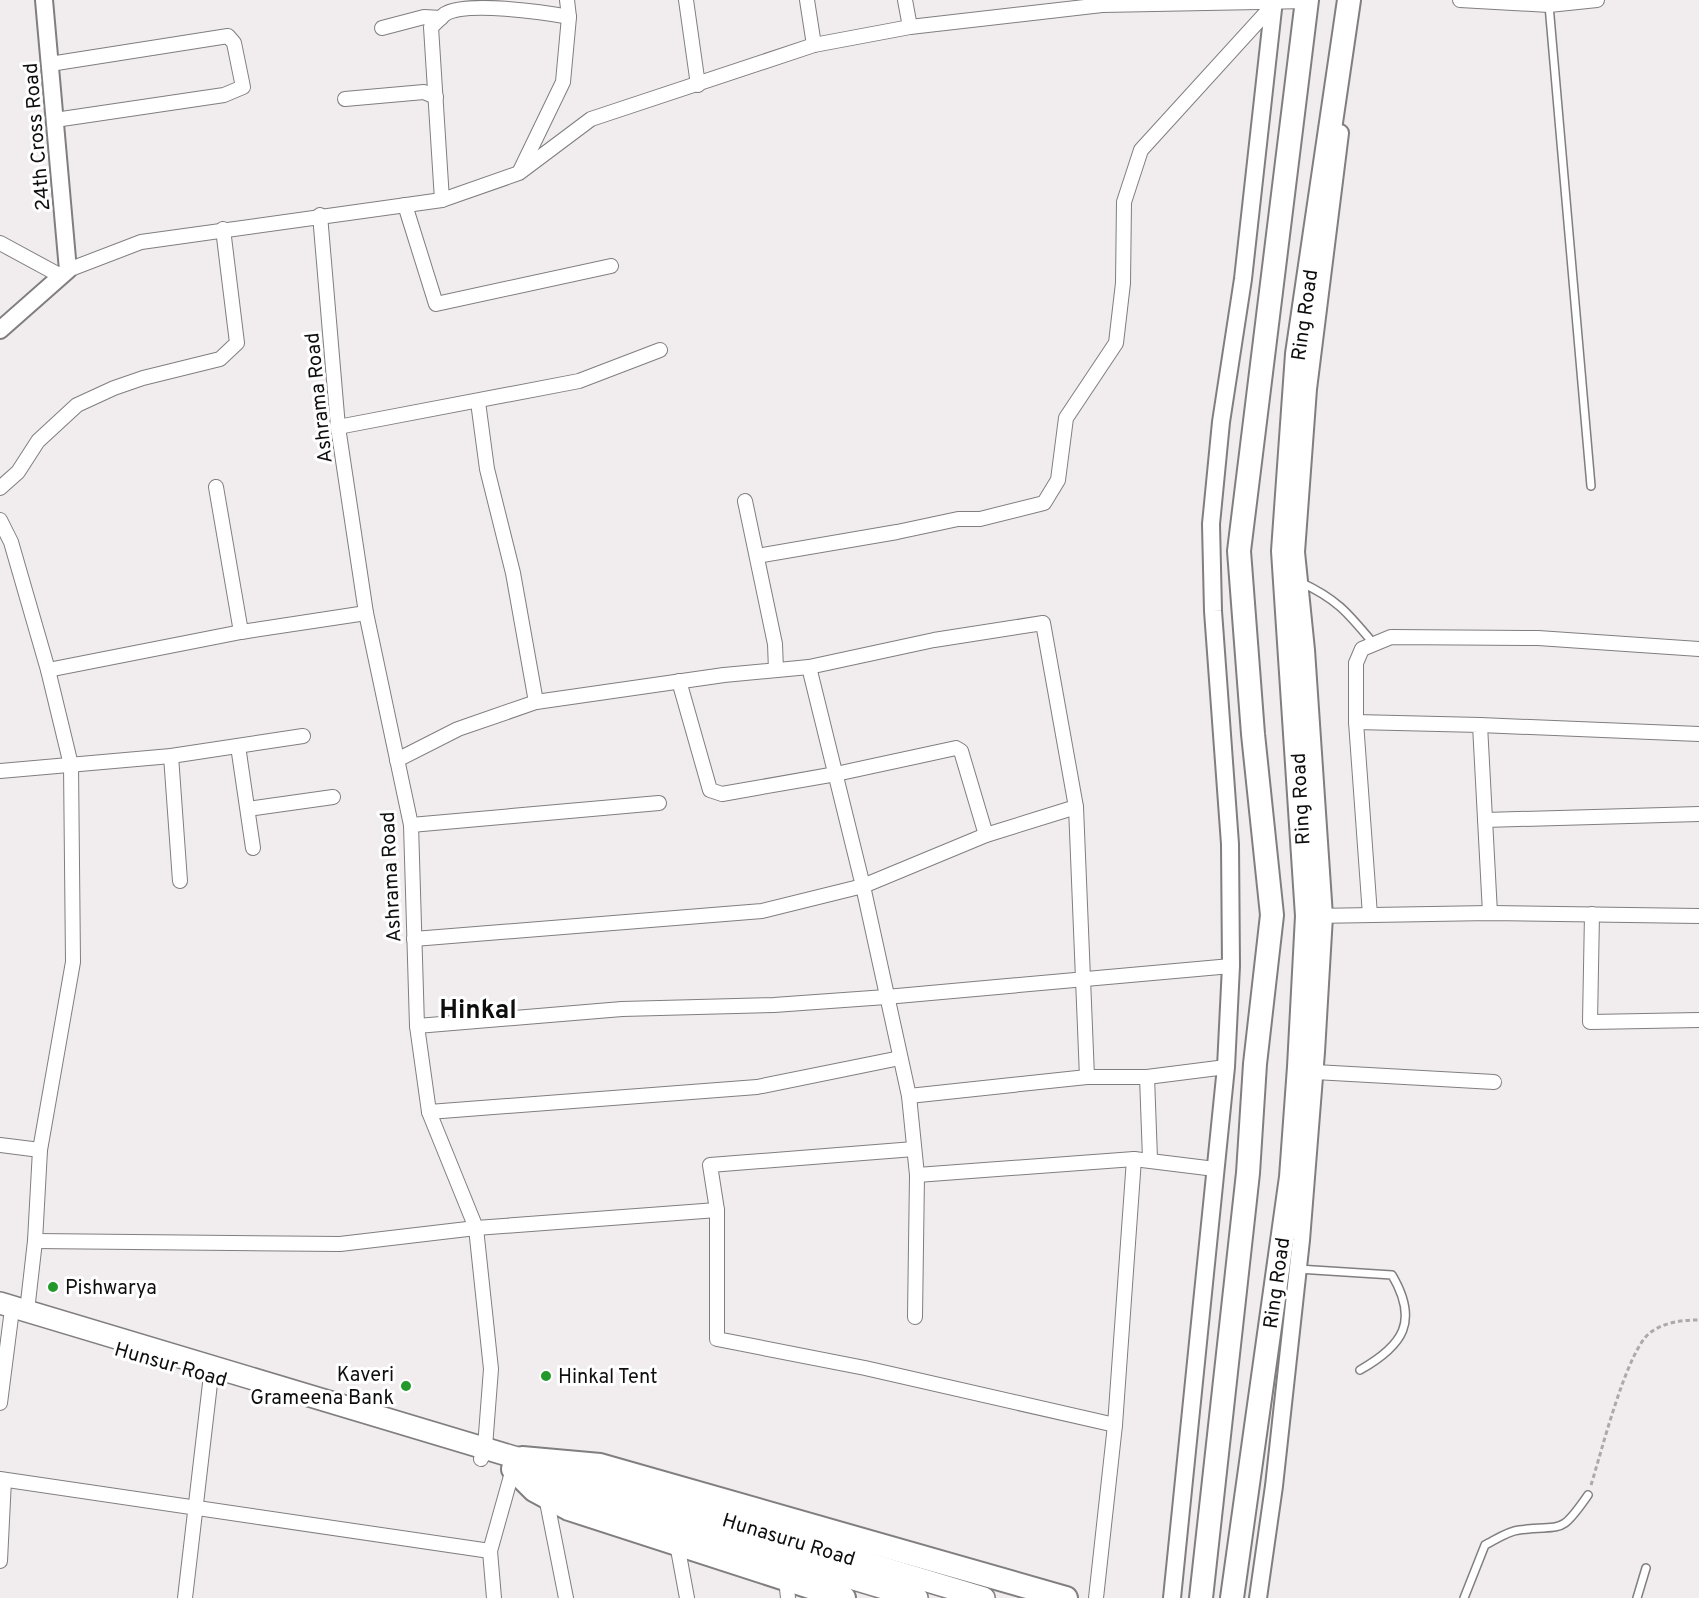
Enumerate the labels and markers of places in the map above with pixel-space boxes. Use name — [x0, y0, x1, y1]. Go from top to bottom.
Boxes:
place label: Pishwarya — [65, 1276, 157, 1302]
marker: Pishwarya — [46, 1280, 60, 1294]
place label: Kaveri Grameena Bank — [250, 1363, 394, 1412]
place label: Hinkal Tent — [558, 1365, 657, 1391]
marker: Hinkal Tent — [539, 1369, 553, 1383]
marker: Kaveri Grameena Bank — [399, 1379, 413, 1393]

